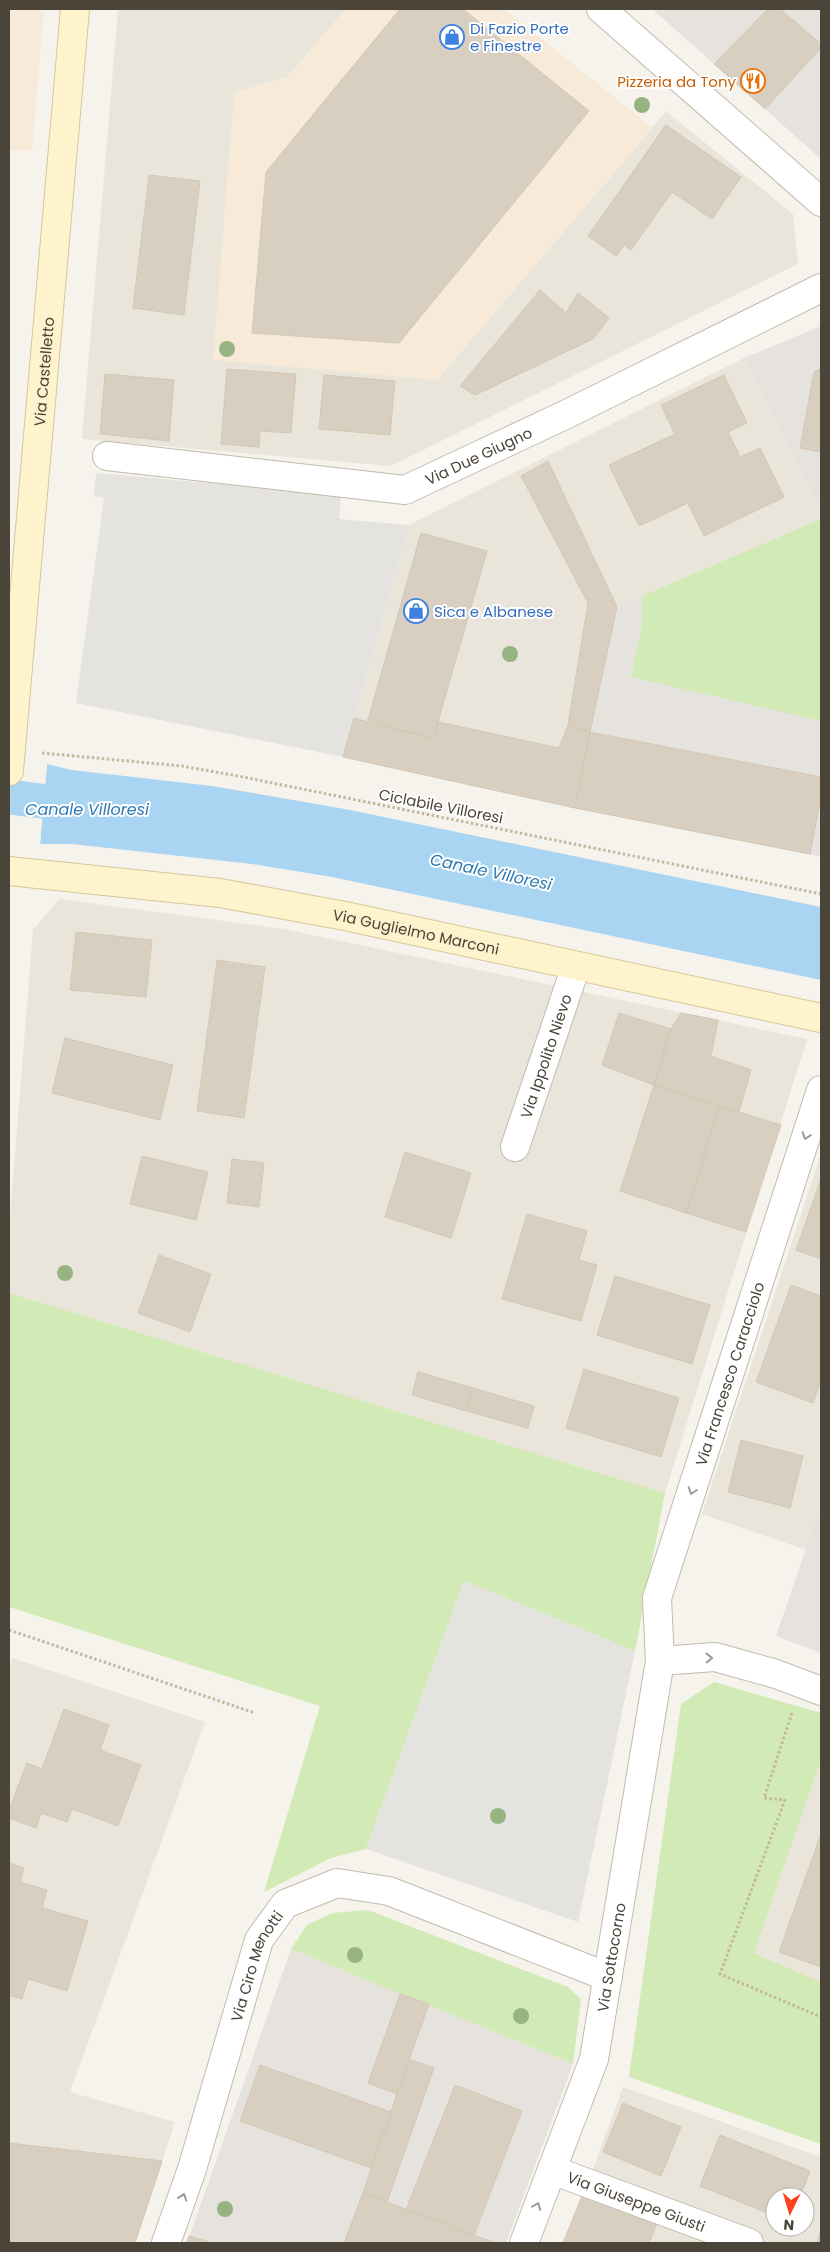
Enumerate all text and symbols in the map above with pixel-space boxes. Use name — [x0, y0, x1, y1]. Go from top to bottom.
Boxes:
place label: Di Fazio Porte e Finestre — [470, 18, 569, 56]
shop icon: Di Fazio Porte e Finestre — [439, 24, 465, 50]
restaurant icon: Pizzeria da Tony — [740, 68, 766, 94]
place label: Pizzeria da Tony — [617, 71, 737, 92]
street label: Via Castelletto — [28, 316, 59, 427]
street label: Via Due Giugno — [421, 421, 535, 490]
shop icon: Sica e Albanese — [403, 598, 429, 624]
place label: Sica e Albanese — [434, 601, 553, 622]
street label: Ciclabile Villoresi — [377, 784, 505, 828]
water label: Canale Villoresi — [25, 798, 150, 821]
water label: Canale Villoresi — [428, 848, 555, 896]
street label: Via Guglielmo Marconi — [331, 903, 501, 959]
street label: Via Ippolito Nievo — [515, 991, 576, 1121]
one-way arrow — [802, 1132, 812, 1140]
street label: Via Francesco Caracciolo — [690, 1279, 769, 1468]
one-way arrow — [688, 1486, 698, 1495]
one-way arrow — [705, 1653, 713, 1663]
street label: Via Sottocorno — [591, 1901, 630, 2013]
street label: Via Ciro Menotti — [225, 1906, 288, 2024]
street label: Via Giuseppe Giusti — [564, 2166, 708, 2236]
north arrow — [765, 2187, 815, 2237]
one-way arrow — [177, 2194, 187, 2202]
one-way arrow — [531, 2202, 542, 2211]
text: N — [783, 2215, 795, 2235]

